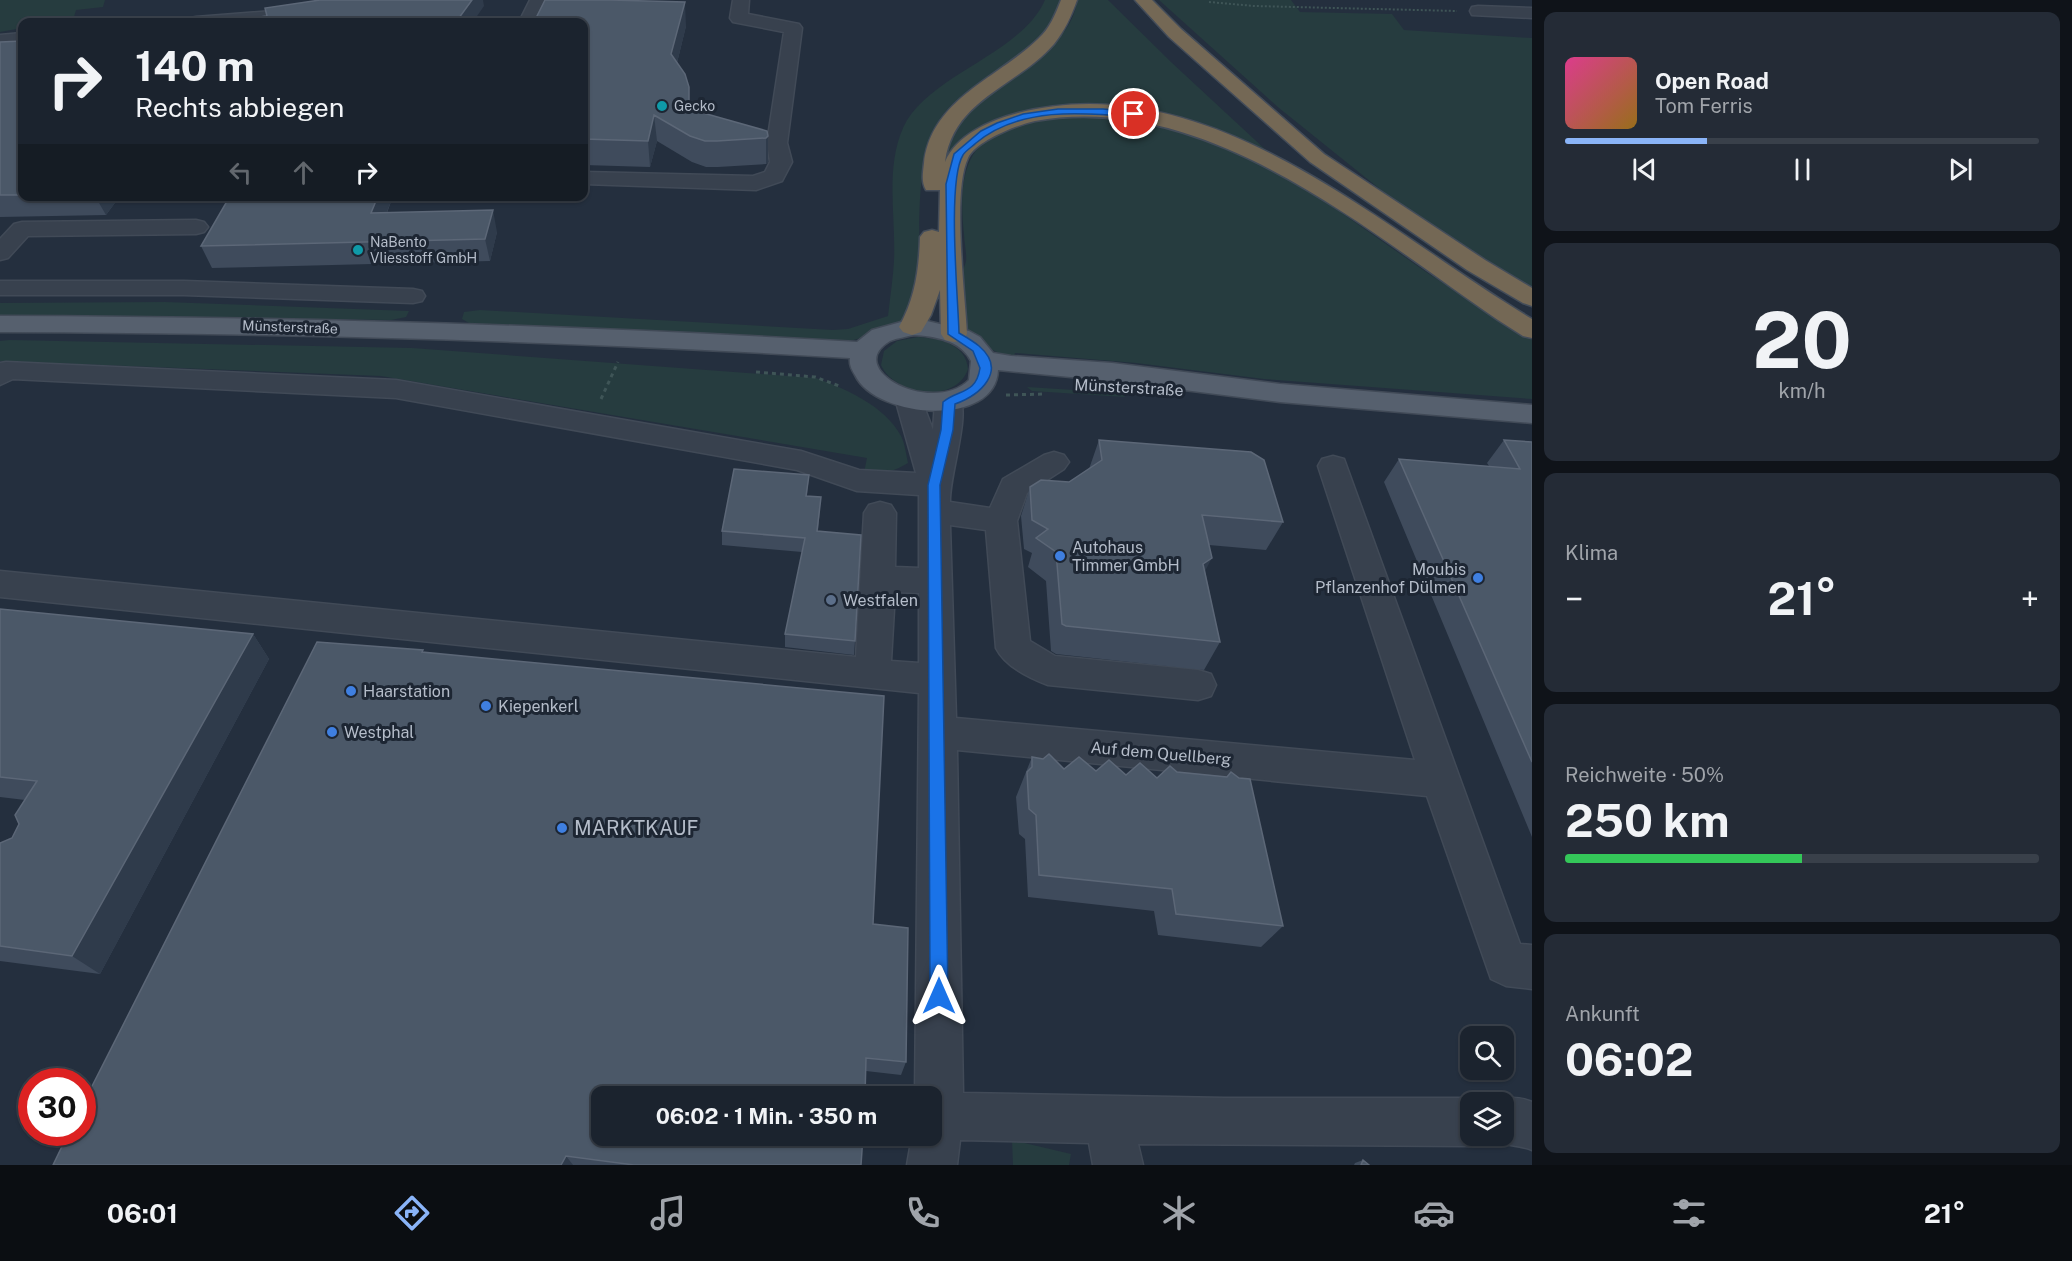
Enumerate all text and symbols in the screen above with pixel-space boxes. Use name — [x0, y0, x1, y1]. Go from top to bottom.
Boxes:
text: 140 m — [135, 41, 255, 90]
icon: right — [36, 42, 114, 120]
text: Open Road — [1655, 68, 1769, 94]
pin — [1108, 88, 1159, 139]
text: Rechts abbiegen — [135, 91, 344, 123]
text: Tom Ferris — [1655, 94, 1753, 118]
icon: arrive — [1117, 97, 1150, 130]
place label: Gecko — [674, 98, 715, 114]
marker: Gecko — [655, 99, 669, 113]
icon: previous — [1628, 153, 1661, 186]
icon: pause — [1786, 153, 1819, 186]
icon: next — [1944, 153, 1977, 186]
icon: left — [224, 156, 257, 189]
icon: ahead — [287, 156, 320, 189]
icon: right — [350, 156, 383, 189]
place label: NaBento Vliesstoff GmbH — [370, 234, 477, 266]
marker: NaBento Vliesstoff GmbH — [351, 243, 365, 257]
text: 20 — [1752, 294, 1852, 386]
street label: Münsterstraße — [242, 317, 338, 337]
street label: Münsterstraße — [1074, 375, 1184, 400]
text: km/h — [1778, 379, 1826, 403]
place label: Autohaus Timmer GmbH — [1072, 538, 1180, 575]
text: Klima — [1565, 541, 1618, 565]
marker: Autohaus Timmer GmbH — [1053, 549, 1067, 563]
place label: Moubis Pflanzenhof Dülmen — [1315, 560, 1466, 597]
marker: Moubis Pflanzenhof Dülmen — [1471, 571, 1485, 585]
text: 21° — [1767, 572, 1837, 625]
text: − — [1565, 580, 1583, 618]
text: + — [2021, 580, 2039, 618]
place label: Westfalen — [843, 591, 918, 610]
marker: Westfalen — [824, 593, 838, 607]
place label: Haarstation — [363, 682, 450, 701]
marker: Haarstation — [344, 684, 358, 698]
place label: Kiepenkerl — [498, 697, 579, 716]
marker: Kiepenkerl — [479, 699, 493, 713]
place label: Westphal — [344, 723, 414, 742]
marker: Westphal — [325, 725, 339, 739]
street label: Auf dem Quellberg — [1090, 738, 1232, 769]
text: Reichweite · 50% — [1565, 763, 1724, 787]
text: 250 km — [1565, 794, 1729, 847]
place label: MARKTKAUF — [574, 816, 698, 840]
marker: MARKTKAUF — [555, 821, 569, 835]
position arrow — [907, 964, 971, 1028]
text: Ankunft — [1565, 1002, 1640, 1026]
map controls — [1460, 1026, 1514, 1146]
button: search — [1460, 1026, 1514, 1080]
text: 06:02 — [1565, 1033, 1693, 1086]
speed limit sign: 30 — [18, 1068, 96, 1146]
button: layers — [1460, 1092, 1514, 1146]
text: 06:02 · 1 Min. · 350 m — [656, 1103, 877, 1129]
icon: directions — [391, 1192, 433, 1234]
icon: music — [647, 1192, 689, 1234]
icon: phone — [902, 1192, 944, 1234]
icon: climate — [1158, 1192, 1200, 1234]
icon: car — [1413, 1192, 1455, 1234]
icon: filters — [1668, 1192, 1710, 1234]
text: 06:01 — [107, 1197, 178, 1229]
text: 21° — [1924, 1197, 1965, 1229]

